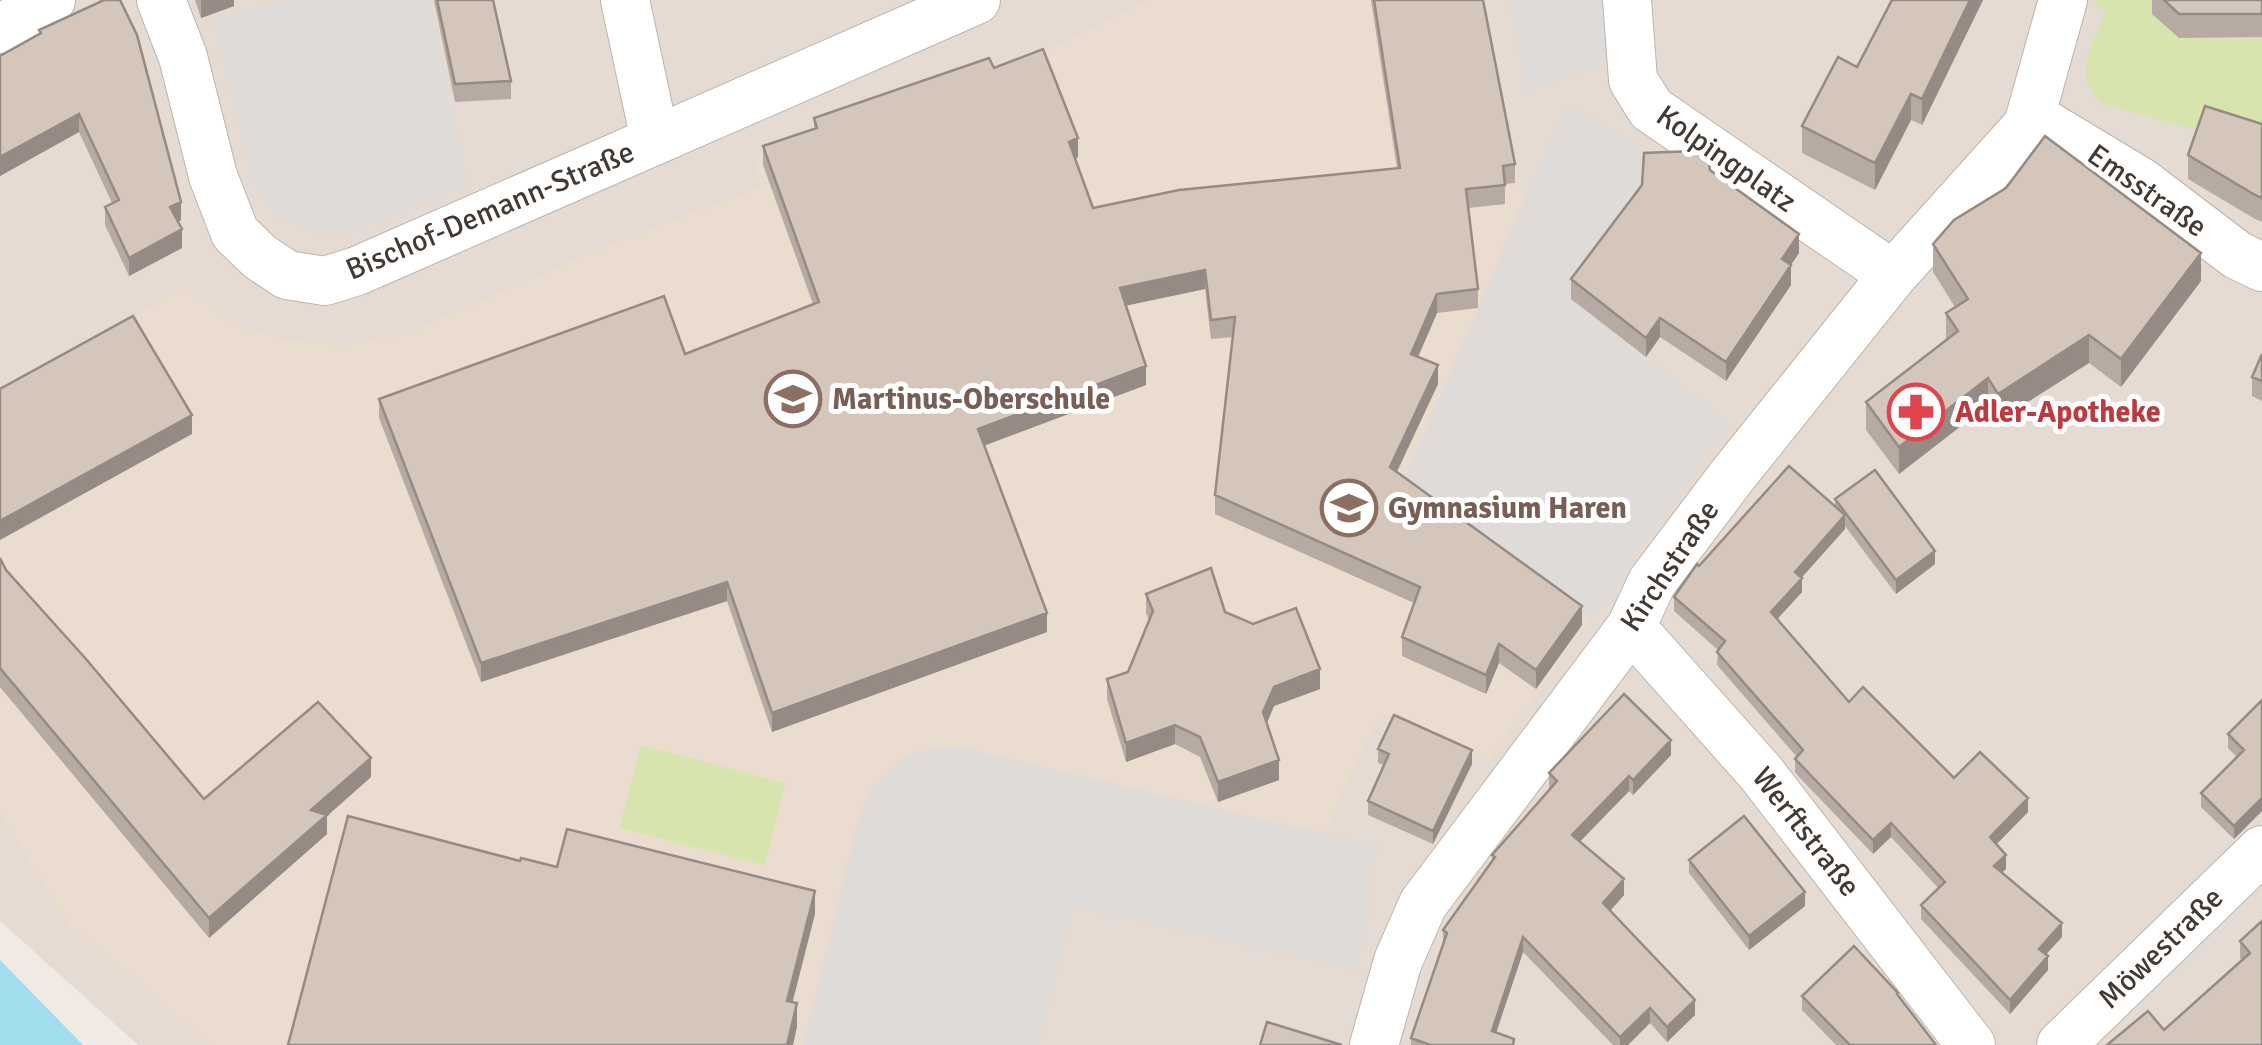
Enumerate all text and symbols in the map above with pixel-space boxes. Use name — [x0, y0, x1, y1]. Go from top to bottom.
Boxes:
street label: Kolpingplatz — [1649, 97, 1803, 221]
street label: Bischof-Demann-Straße — [340, 133, 640, 289]
street label: Emsstraße — [2080, 136, 2214, 246]
school or university icon: Martinus-Oberschule — [763, 369, 823, 429]
place label: Martinus-Oberschule — [832, 381, 1110, 418]
pharmacy icon: Adler-Apotheke — [1886, 382, 1946, 442]
place label: Adler-Apotheke — [1955, 394, 2161, 431]
school or university icon: Gymnasium Haren — [1319, 478, 1379, 538]
place label: Gymnasium Haren — [1388, 490, 1627, 527]
street label: Kirchstraße — [1613, 493, 1727, 639]
street label: Werftstraße — [1744, 760, 1868, 904]
street label: Möwestraße — [2091, 879, 2231, 1017]

